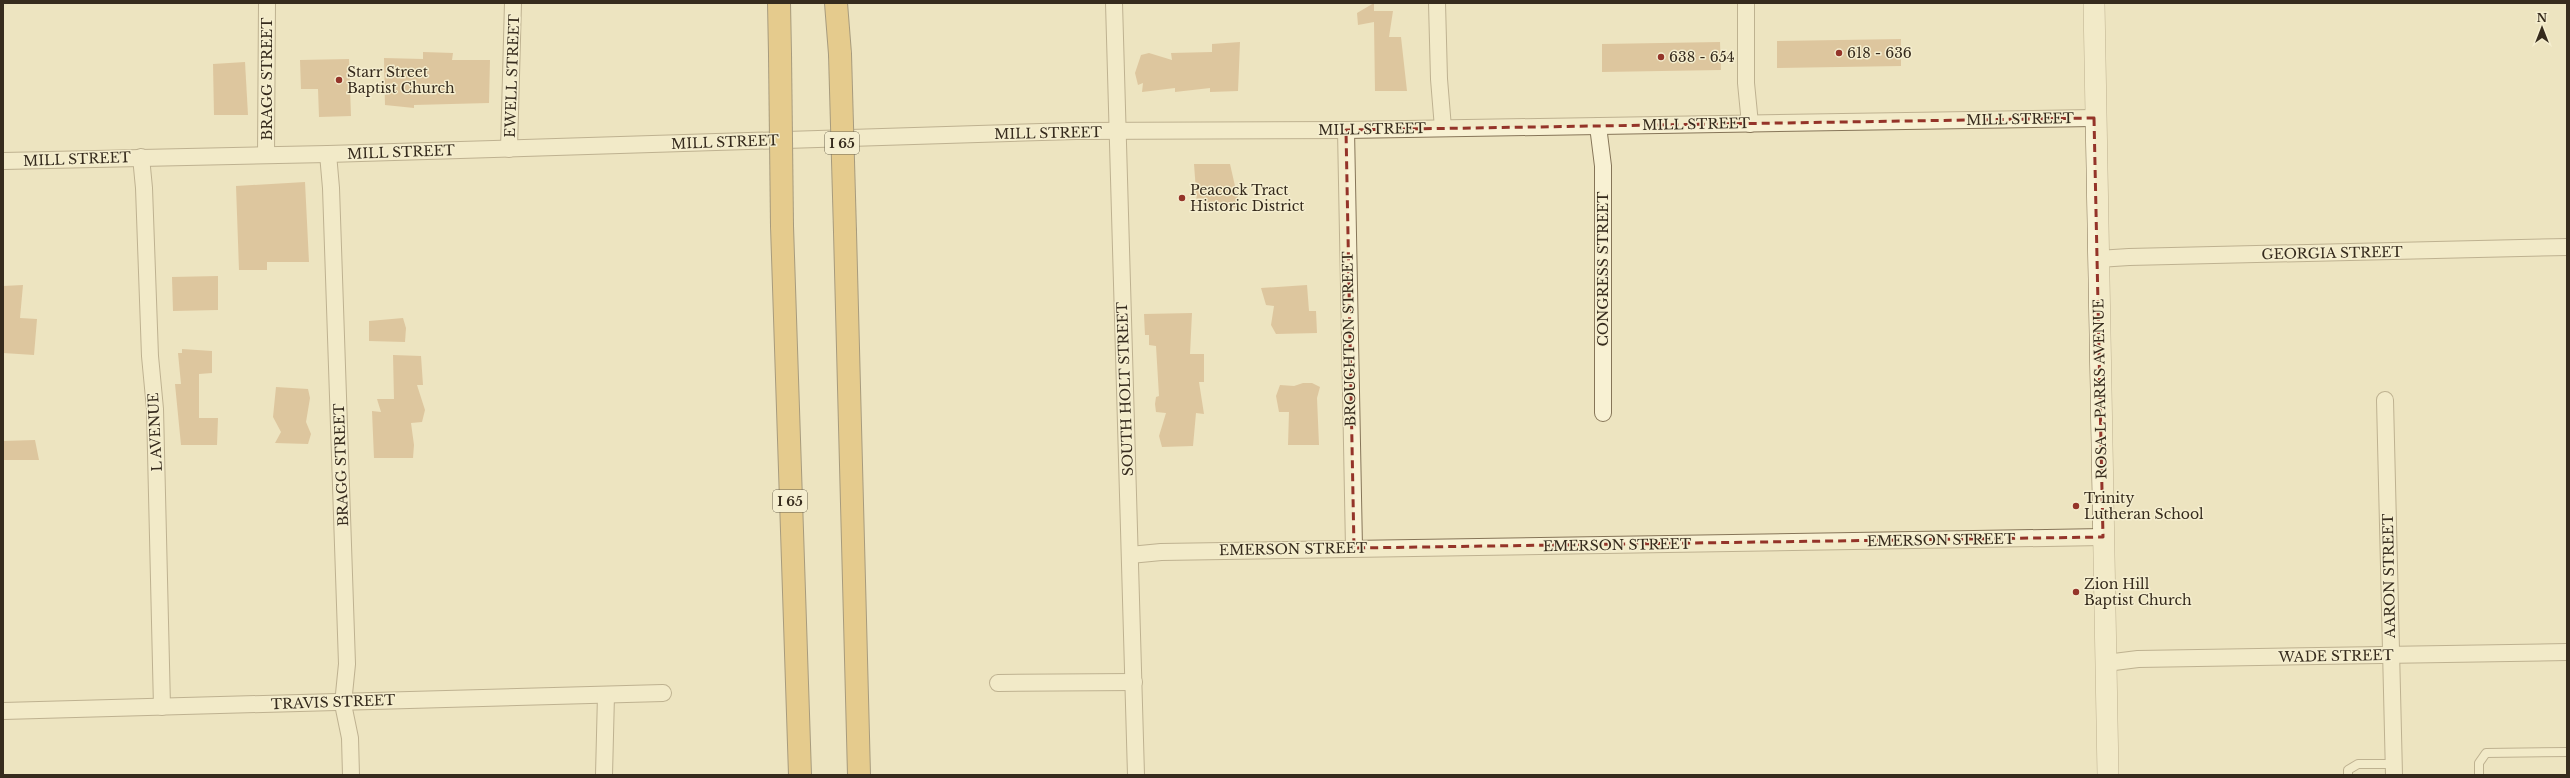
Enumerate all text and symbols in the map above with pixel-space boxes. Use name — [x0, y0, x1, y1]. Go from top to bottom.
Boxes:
north arrow — [2522, 8, 2562, 48]
text: N — [2537, 11, 2548, 25]
street label: EWELL STREET — [501, 14, 523, 138]
street label: BRAGG STREET — [258, 17, 276, 141]
place label: 618 - 636 — [1847, 44, 1912, 62]
place label: 638 - 654 — [1669, 48, 1735, 66]
marker: 618 - 636 — [1834, 48, 1844, 58]
marker: 638 - 654 — [1656, 52, 1666, 62]
place label: Starr Street Baptist Church — [347, 63, 455, 97]
marker: Starr Street Baptist Church — [334, 75, 344, 85]
street label: MILL STREET — [1966, 109, 2074, 129]
street label: MILL STREET — [1642, 114, 1750, 134]
street label: MILL STREET — [1318, 119, 1426, 139]
street label: MILL STREET — [994, 123, 1102, 143]
street label: MILL STREET — [671, 131, 779, 153]
road number: I 65 — [825, 132, 859, 154]
street label: MILL STREET — [347, 141, 455, 163]
street label: MILL STREET — [23, 148, 131, 170]
place label: Peacock Tract Historic District — [1190, 181, 1305, 215]
street label: CONGRESS STREET — [1594, 192, 1612, 347]
marker: Peacock Tract Historic District — [1177, 193, 1187, 203]
street label: GEORGIA STREET — [2261, 243, 2403, 263]
street label: BROUGHTON STREET — [1338, 251, 1360, 427]
street label: ROSA L PARKS AVENUE — [2089, 299, 2111, 479]
street label: SOUTH HOLT STREET — [1113, 302, 1137, 476]
street label: L AVENUE — [144, 392, 166, 472]
street label: BRAGG STREET — [330, 403, 352, 527]
place label: Trinity Lutheran School — [2084, 489, 2204, 523]
road number: I 65 — [773, 490, 807, 512]
marker: Trinity Lutheran School — [2071, 501, 2081, 511]
street label: AARON STREET — [2379, 513, 2399, 640]
street label: EMERSON STREET — [1867, 530, 2015, 550]
street label: EMERSON STREET — [1543, 535, 1691, 555]
street label: EMERSON STREET — [1219, 539, 1367, 559]
place label: Zion Hill Baptist Church — [2084, 575, 2192, 609]
marker: Zion Hill Baptist Church — [2071, 587, 2081, 597]
street label: WADE STREET — [2277, 646, 2394, 666]
street label: TRAVIS STREET — [270, 691, 396, 713]

